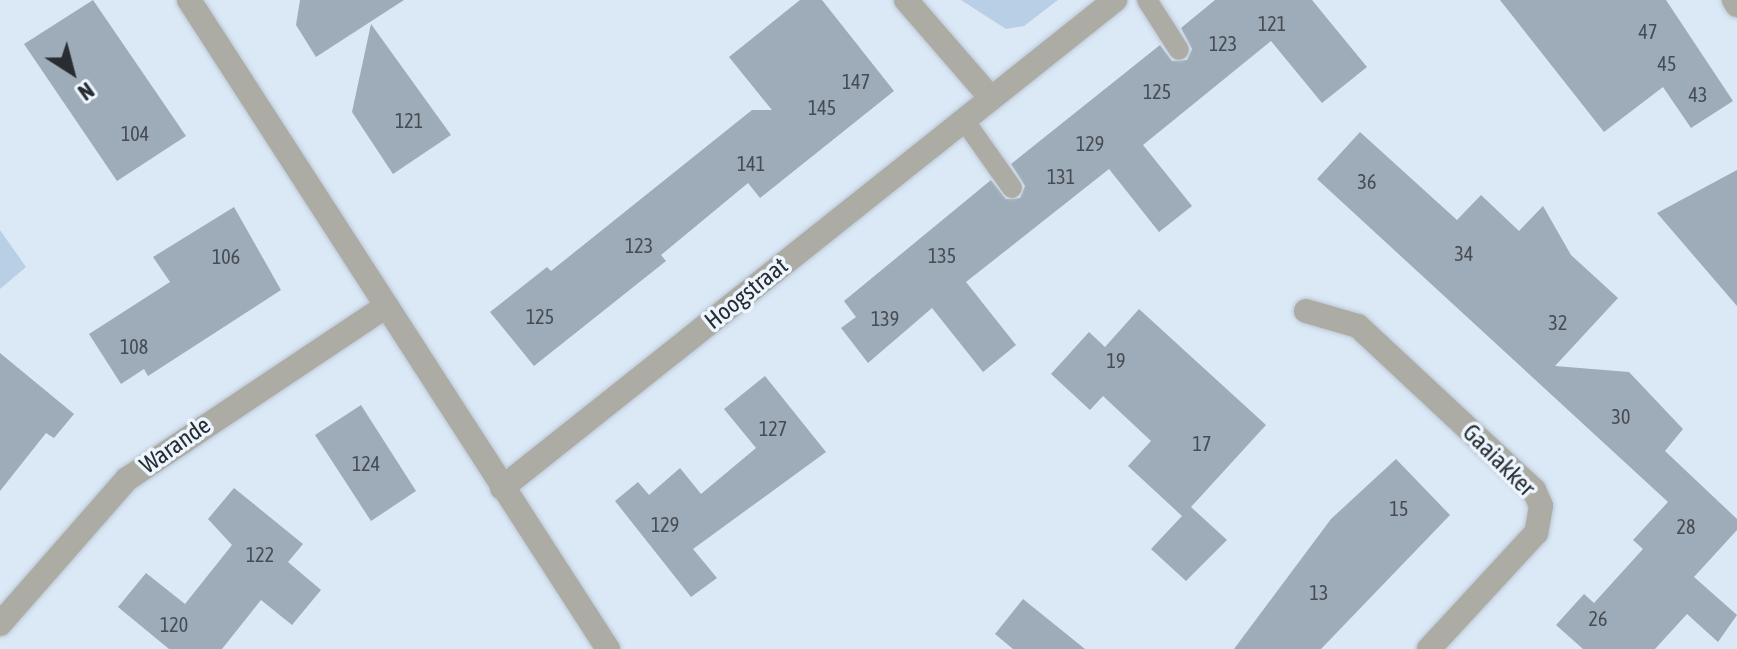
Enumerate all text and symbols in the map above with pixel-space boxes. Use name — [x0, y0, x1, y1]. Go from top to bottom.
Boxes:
house number: 121 — [1258, 11, 1286, 35]
house number: 47 — [1639, 19, 1657, 43]
house number: 123 — [1209, 31, 1237, 55]
north arrow — [32, 32, 112, 112]
house number: 45 — [1658, 51, 1676, 75]
house number: 147 — [842, 69, 870, 93]
text: N — [73, 77, 99, 106]
house number: 125 — [1143, 79, 1171, 103]
house number: 43 — [1689, 82, 1707, 106]
house number: 145 — [808, 95, 836, 119]
house number: 121 — [395, 108, 423, 132]
house number: 104 — [121, 121, 149, 145]
house number: 129 — [1076, 131, 1104, 155]
house number: 141 — [737, 151, 765, 175]
house number: 131 — [1047, 164, 1075, 188]
house number: 36 — [1358, 169, 1376, 193]
house number: 123 — [625, 233, 653, 257]
house number: 34 — [1455, 241, 1473, 265]
house number: 135 — [928, 243, 956, 267]
house number: 106 — [212, 244, 240, 268]
street label: Hoogstraat — [699, 251, 793, 335]
house number: 125 — [526, 304, 554, 328]
house number: 139 — [871, 306, 899, 330]
house number: 32 — [1549, 310, 1567, 334]
house number: 108 — [120, 334, 148, 358]
house number: 19 — [1107, 348, 1125, 372]
house number: 30 — [1612, 404, 1630, 428]
street label: Warande — [134, 410, 216, 480]
house number: 127 — [759, 416, 787, 440]
street label: Gaaiakker — [1457, 418, 1541, 502]
house number: 17 — [1193, 431, 1211, 455]
house number: 124 — [352, 451, 380, 475]
house number: 15 — [1390, 496, 1408, 520]
house number: 129 — [651, 512, 679, 536]
house number: 28 — [1677, 514, 1695, 538]
house number: 122 — [246, 542, 274, 566]
house number: 13 — [1310, 580, 1328, 604]
house number: 26 — [1589, 606, 1607, 630]
house number: 120 — [160, 612, 188, 636]

